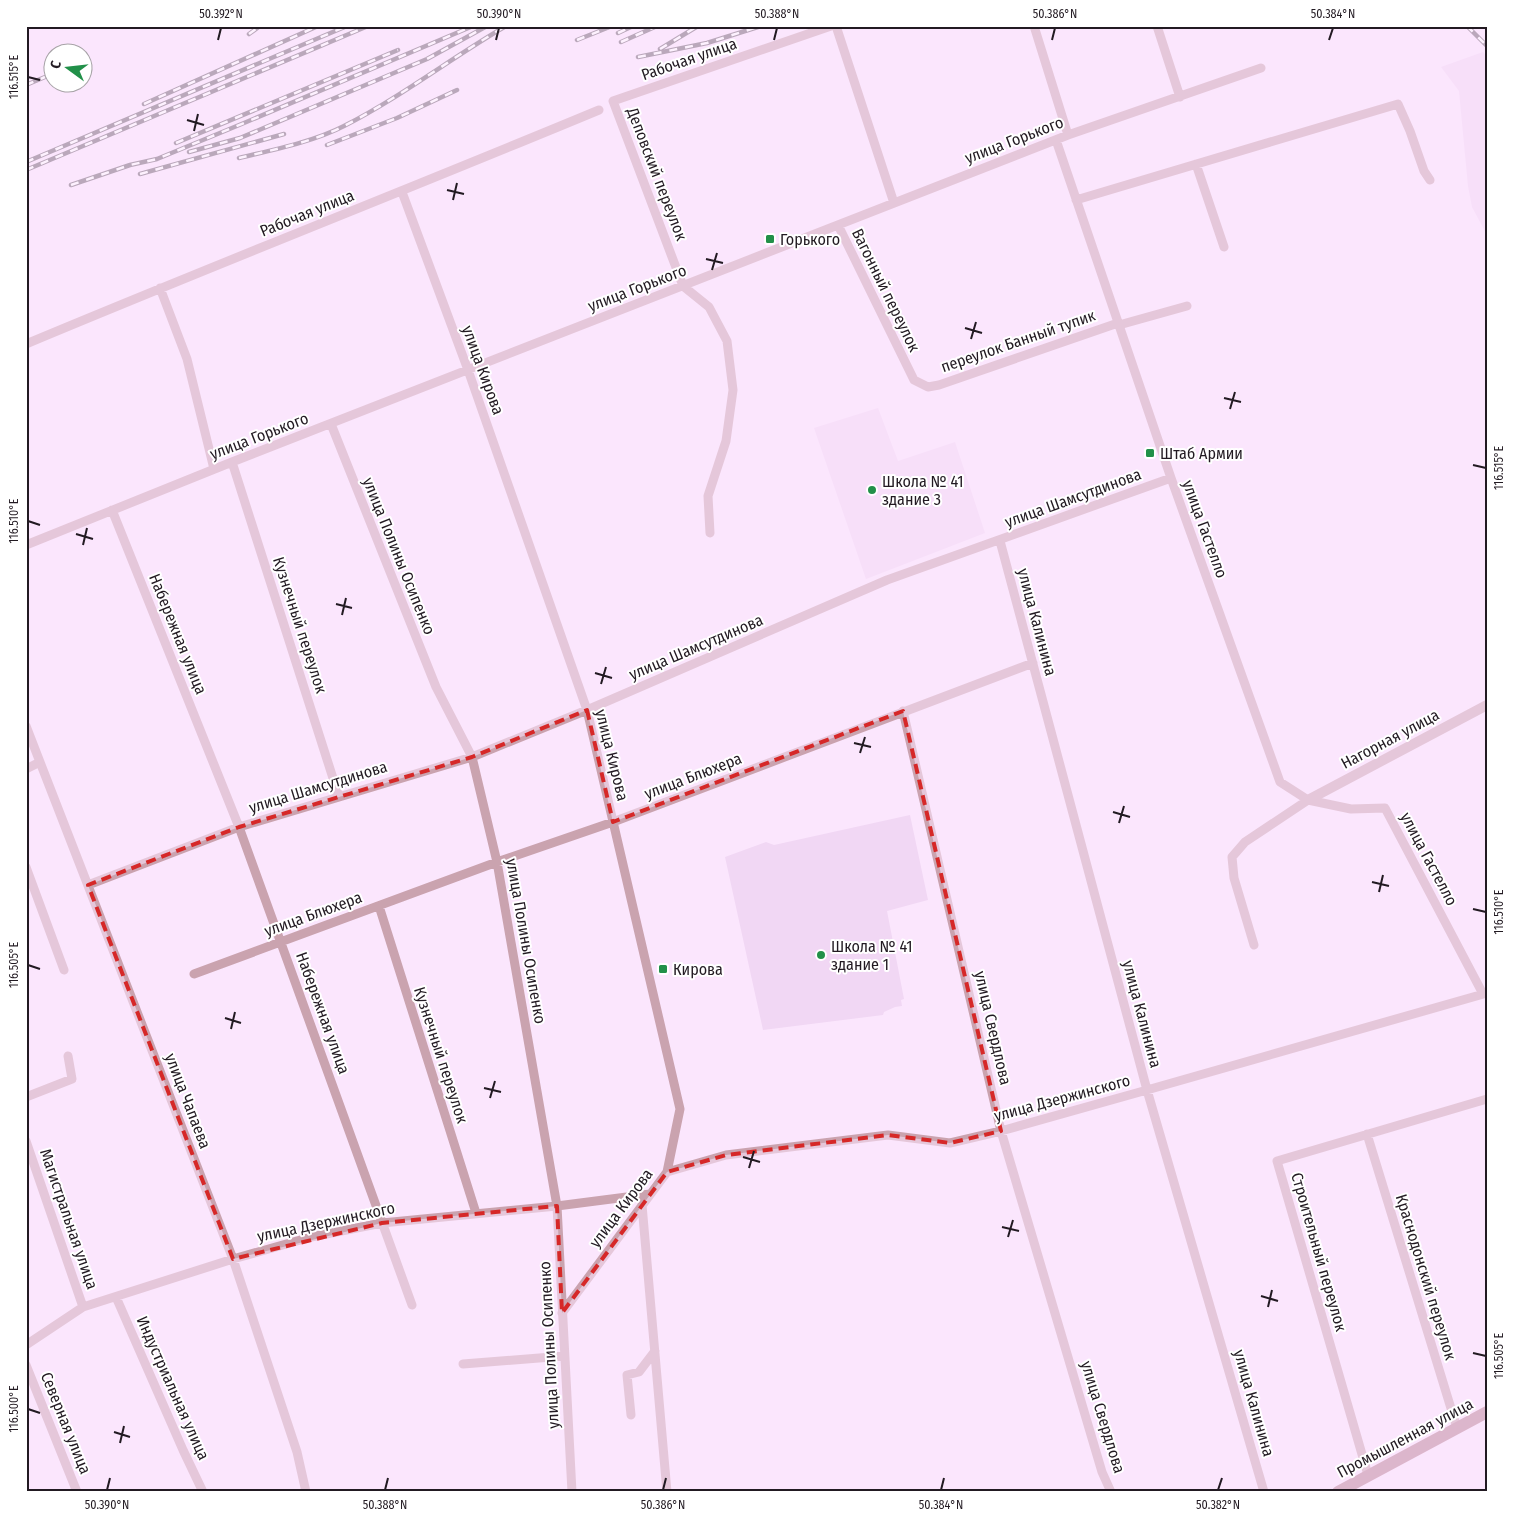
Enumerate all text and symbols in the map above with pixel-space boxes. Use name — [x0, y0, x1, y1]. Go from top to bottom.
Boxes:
text: 50.392°N — [199, 7, 243, 21]
text: 50.390°N — [477, 7, 521, 21]
text: 50.388°N — [755, 7, 799, 21]
text: 50.386°N — [1033, 7, 1077, 21]
text: 50.384°N — [1311, 7, 1355, 21]
street label: Рабочая улица — [639, 34, 739, 84]
north arrow — [42, 42, 92, 92]
text: 116.515°E — [7, 55, 21, 99]
text: С — [47, 58, 65, 71]
street label: Деповский переулок — [623, 104, 691, 244]
street label: улица Горького — [962, 113, 1066, 167]
street label: Рабочая улица — [257, 185, 357, 240]
street label: Вагонный переулок — [848, 225, 924, 355]
place label: Горького — [780, 230, 840, 249]
marker: Горького — [764, 233, 776, 245]
street label: улица Горького — [585, 261, 689, 315]
street label: переулок Банный тупик — [938, 305, 1098, 376]
street label: улица Кирова — [458, 323, 508, 417]
street label: улица Горького — [207, 409, 311, 463]
place label: Штаб Армии — [1160, 444, 1243, 463]
text: 116.515°E — [1492, 446, 1506, 490]
marker: Штаб Армии — [1144, 447, 1156, 459]
street label: улица Шамсутдинова — [1002, 464, 1144, 531]
place label: Школа № 41 здание 3 — [882, 472, 964, 509]
street label: улица Полины Осипенко — [359, 475, 439, 637]
street label: улица Гастелло — [1178, 477, 1232, 581]
marker: Школа № 41 здание 3 — [866, 484, 878, 496]
text: 116.510°E — [7, 498, 21, 543]
street label: Кузнечный переулок — [269, 554, 331, 696]
street label: улица Калинина — [1014, 566, 1061, 678]
street label: Набережная улица — [145, 571, 211, 697]
street label: улица Шамсутдинова — [626, 610, 766, 684]
street label: Нагорная улица — [1338, 705, 1442, 773]
street label: улица Кирова — [591, 707, 633, 803]
street label: улица Блюхера — [642, 749, 744, 803]
street label: улица Шамсутдинова — [247, 757, 390, 817]
street label: улица Гастелло — [1396, 809, 1462, 909]
street label: улица Полины Осипенко — [502, 857, 550, 1025]
street label: улица Блюхера — [262, 887, 365, 940]
text: 116.510°E — [1492, 889, 1506, 934]
place label: Школа № 41 здание 1 — [831, 937, 913, 974]
text: 116.505°E — [7, 942, 21, 988]
street label: Набережная улица — [292, 949, 354, 1077]
marker: Школа № 41 здание 1 — [815, 949, 827, 961]
street label: улица Калинина — [1119, 958, 1166, 1070]
place label: Кирова — [673, 960, 723, 979]
marker: Кирова — [657, 963, 669, 975]
street label: улица Свердлова — [971, 969, 1015, 1087]
street label: Кузнечный переулок — [410, 984, 472, 1126]
street label: улица Чапаева — [161, 1051, 215, 1151]
street label: улица Дзержинского — [992, 1071, 1132, 1125]
street label: Магистральная улица — [36, 1146, 102, 1292]
street label: улица Кирова — [585, 1165, 657, 1251]
street label: Строительный переулок — [1287, 1170, 1351, 1334]
street label: Краснодонский переулок — [1392, 1192, 1460, 1363]
street label: улица Дзержинского — [255, 1198, 397, 1246]
street label: улица Полины Осипенко — [535, 1261, 563, 1429]
street label: Индустриальная улица — [133, 1313, 213, 1463]
text: 116.505°E — [1492, 1333, 1506, 1379]
street label: улица Калинина — [1230, 1347, 1278, 1459]
street label: улица Свердлова — [1077, 1359, 1129, 1476]
street label: Северная улица — [37, 1369, 95, 1477]
text: 116.500°E — [7, 1385, 21, 1433]
street label: Промышленная улица — [1334, 1394, 1476, 1482]
text: 50.390°N — [85, 1498, 129, 1512]
text: 50.388°N — [363, 1498, 407, 1512]
text: 50.386°N — [641, 1498, 685, 1512]
text: 50.384°N — [919, 1498, 963, 1512]
text: 50.382°N — [1196, 1498, 1240, 1512]

